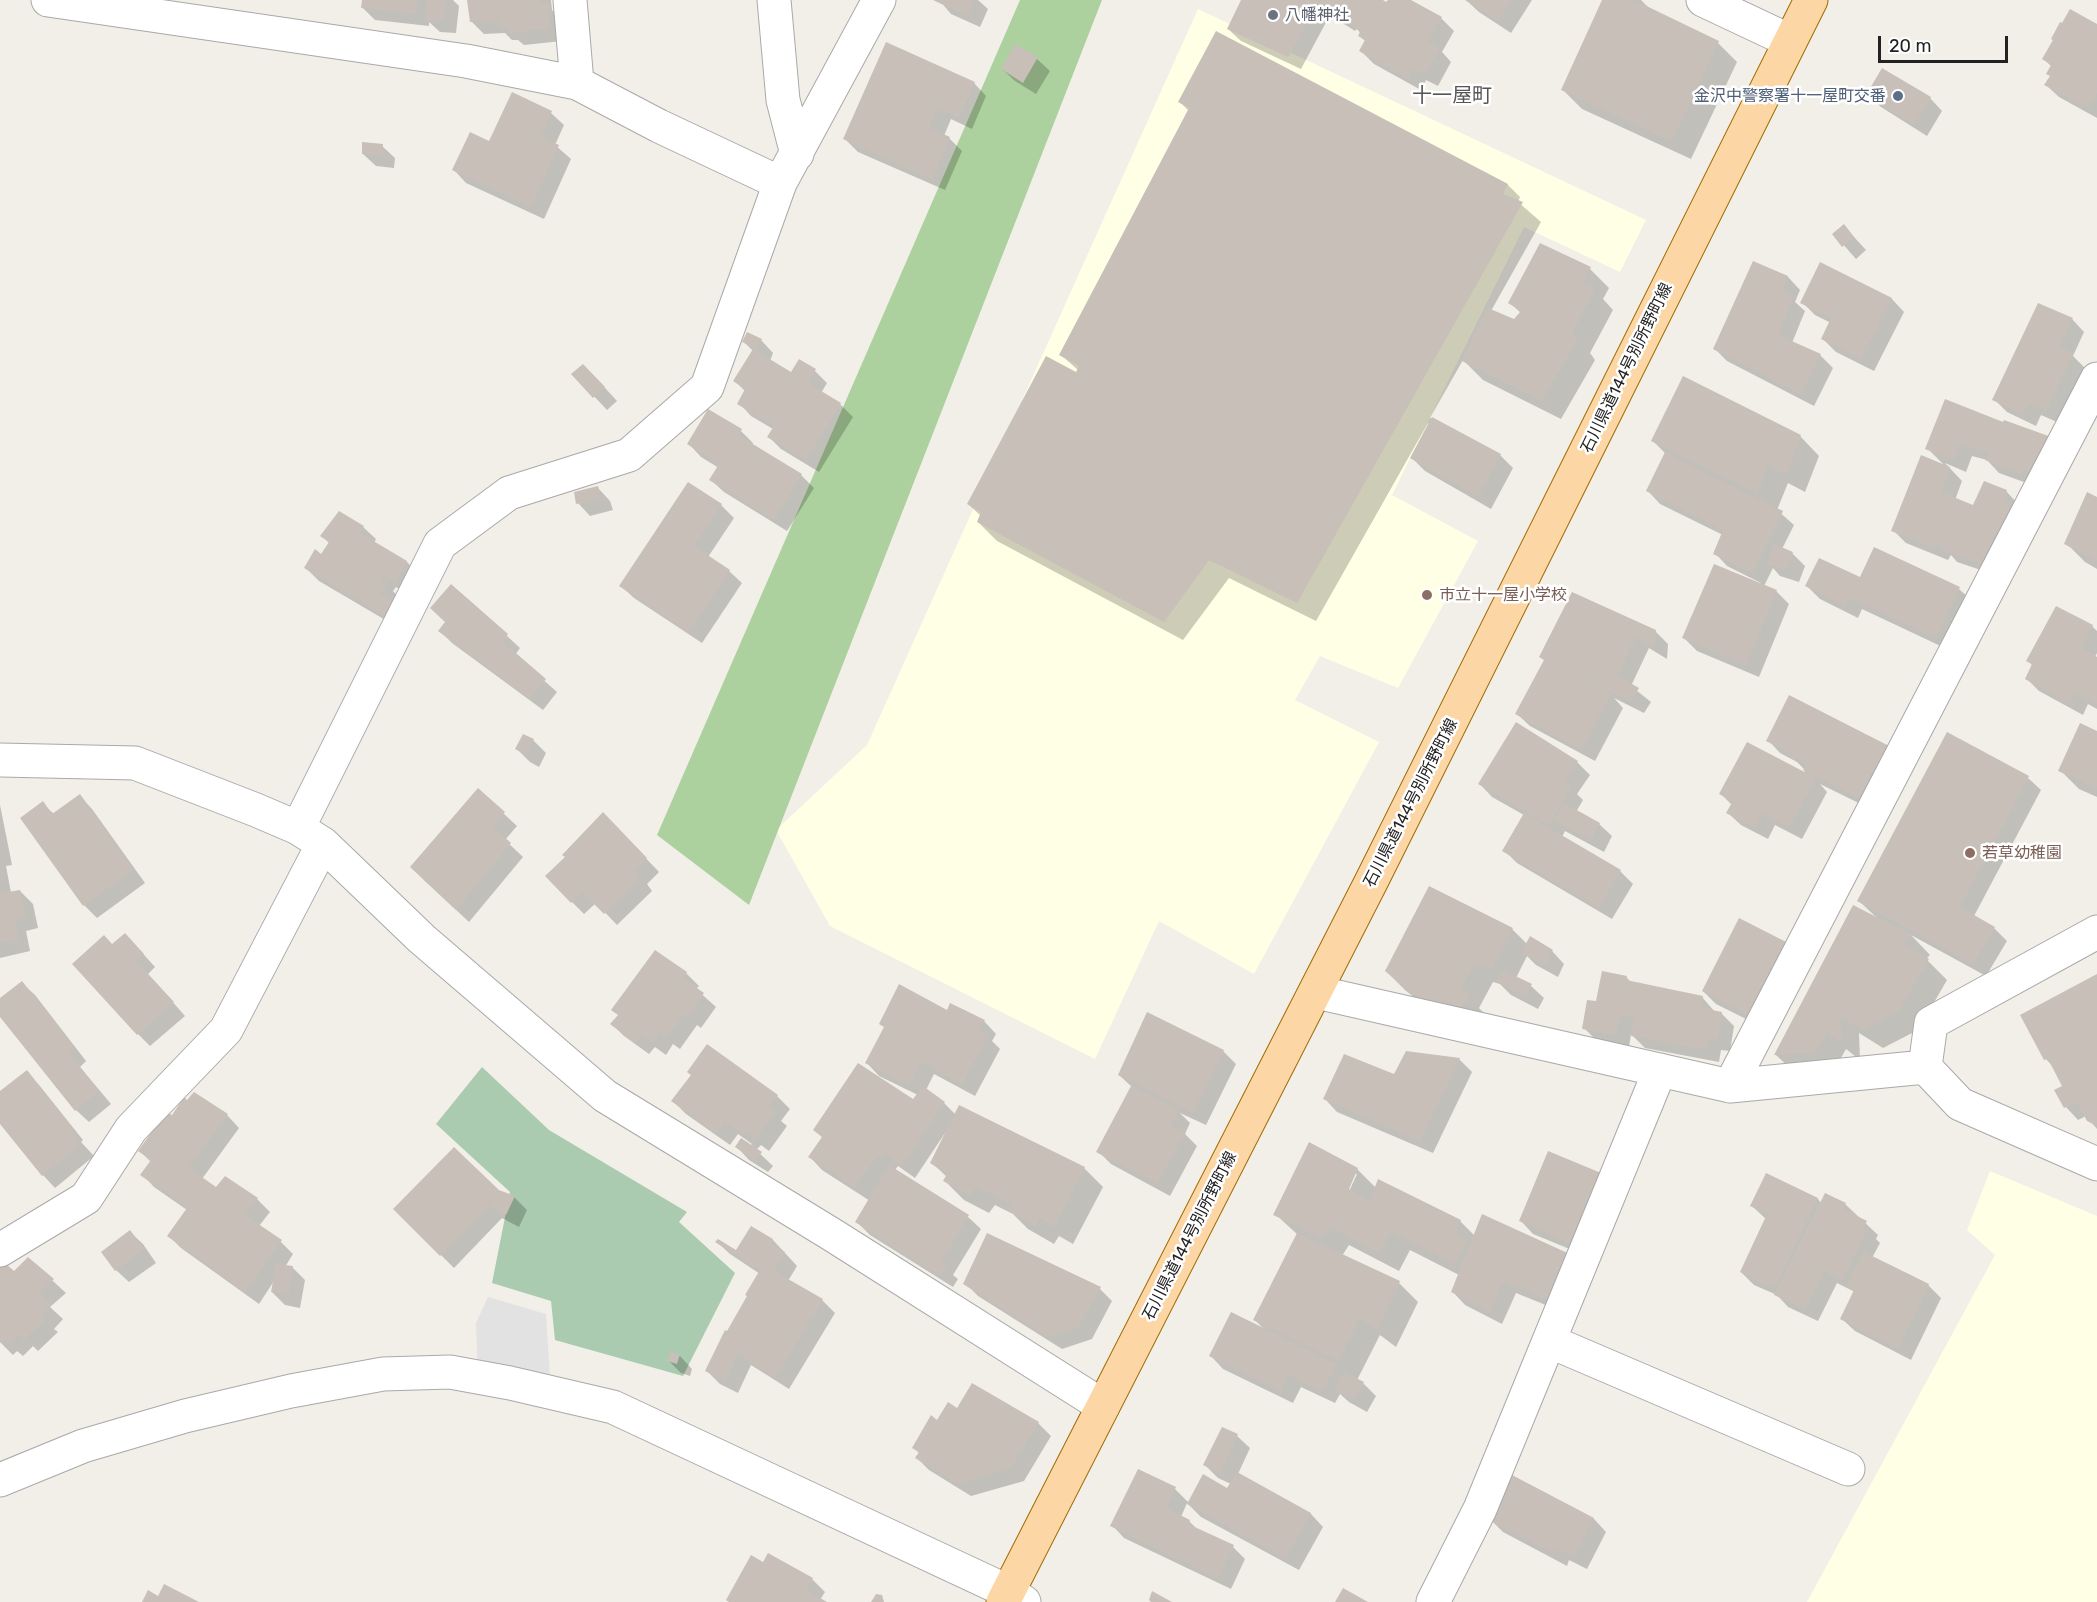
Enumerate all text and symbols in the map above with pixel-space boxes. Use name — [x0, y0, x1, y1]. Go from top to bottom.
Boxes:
place label: 八幡神社 — [1285, 5, 1349, 25]
marker: 八幡神社 — [1266, 8, 1280, 22]
scale bar — [1881, 24, 2012, 62]
text: 20 m — [1889, 35, 1931, 57]
district label: 十一屋町 — [1412, 84, 1492, 108]
place label: 金沢中警察署十一屋町交番 — [1694, 86, 1886, 106]
marker: 金沢中警察署十一屋町交番 — [1891, 89, 1905, 103]
street label: 石川県道144号別所野町線 — [1577, 280, 1677, 456]
place label: 市立十一屋小学校 — [1439, 585, 1567, 605]
marker: 市立十一屋小学校 — [1420, 588, 1434, 602]
street label: 石川県道144号別所野町線 — [1360, 715, 1462, 891]
place label: 若草幼稚園 — [1982, 843, 2062, 863]
marker: 若草幼稚園 — [1963, 846, 1977, 860]
street label: 石川県道144号別所野町線 — [1139, 1148, 1241, 1324]

